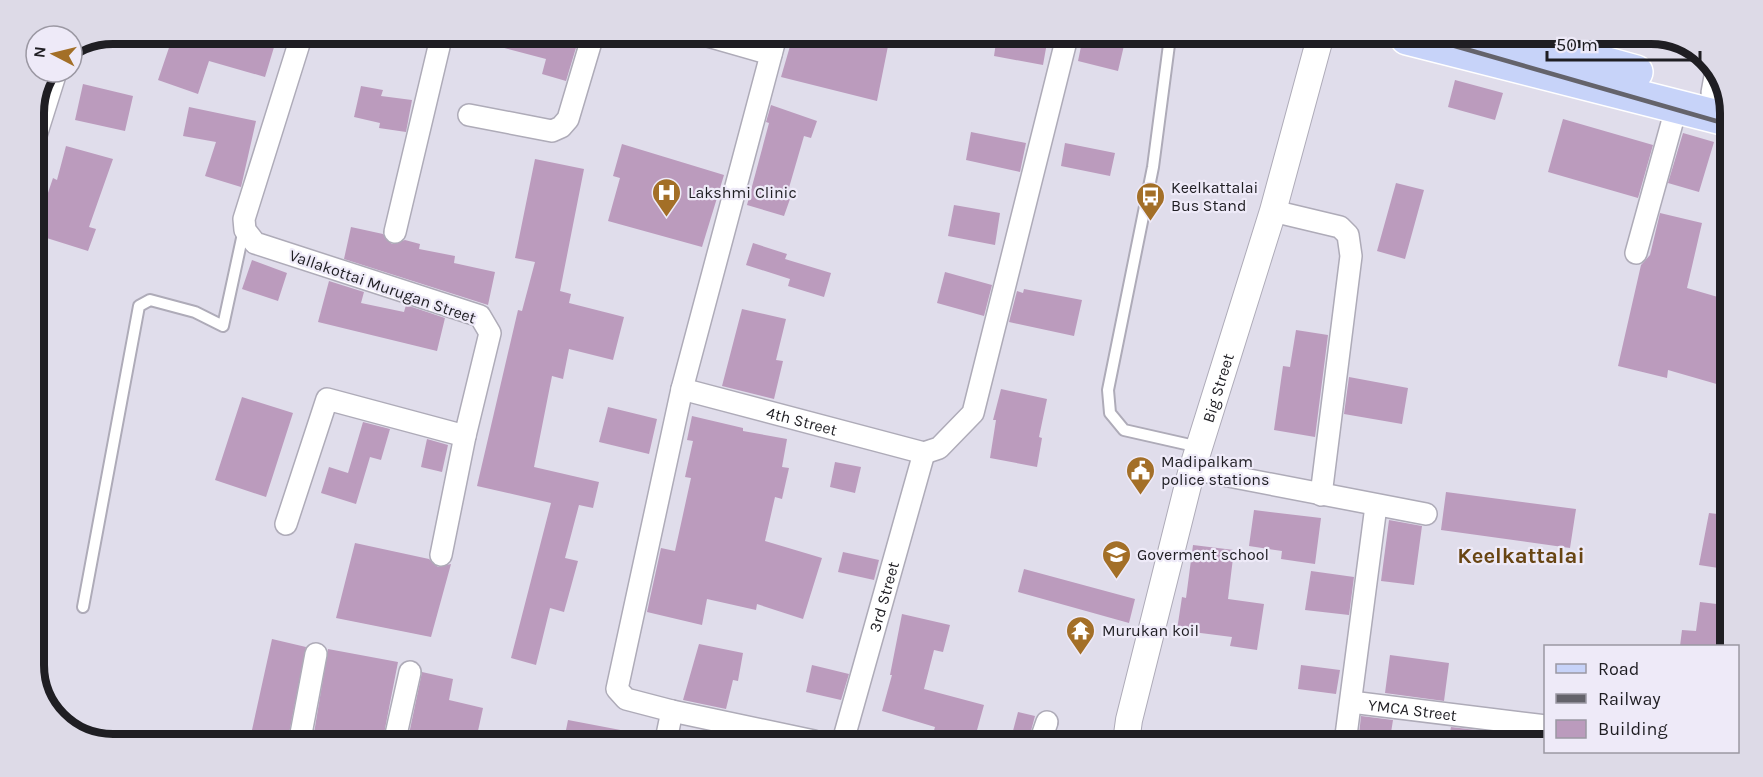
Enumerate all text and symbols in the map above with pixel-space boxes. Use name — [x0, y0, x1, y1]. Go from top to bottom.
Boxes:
north arrow — [24, 24, 84, 84]
scale bar — [1547, 24, 1700, 62]
text: 50 m — [1556, 34, 1598, 56]
text: N — [29, 45, 50, 59]
hospital icon: Lakshmi Clinic — [651, 176, 683, 218]
place label: Keelkattalai Bus Stand — [1171, 178, 1258, 215]
bus stop icon: Keelkattalai Bus Stand — [1134, 180, 1166, 222]
place label: Lakshmi Clinic — [688, 183, 797, 202]
street label: Vallakottai Murugan Street — [287, 246, 479, 327]
street label: Big Street — [1198, 351, 1238, 425]
street label: 4th Street — [764, 403, 839, 440]
place label: Madipalkam police stations — [1161, 452, 1269, 489]
public building icon: Madipalkam police stations — [1124, 454, 1156, 496]
school or university icon: Goverment school — [1100, 538, 1132, 580]
district label: Keelkattalai — [1457, 543, 1585, 569]
place label: Goverment school — [1137, 545, 1269, 564]
street label: 3rd Street — [865, 559, 903, 634]
temple icon: Murukan koil — [1065, 614, 1097, 656]
place label: Murukan koil — [1102, 621, 1199, 640]
legend — [1544, 645, 1739, 753]
text: Road — [1598, 658, 1639, 680]
text: Railway — [1598, 688, 1661, 710]
street label: YMCA Street — [1367, 695, 1458, 725]
text: Building — [1598, 718, 1668, 740]

